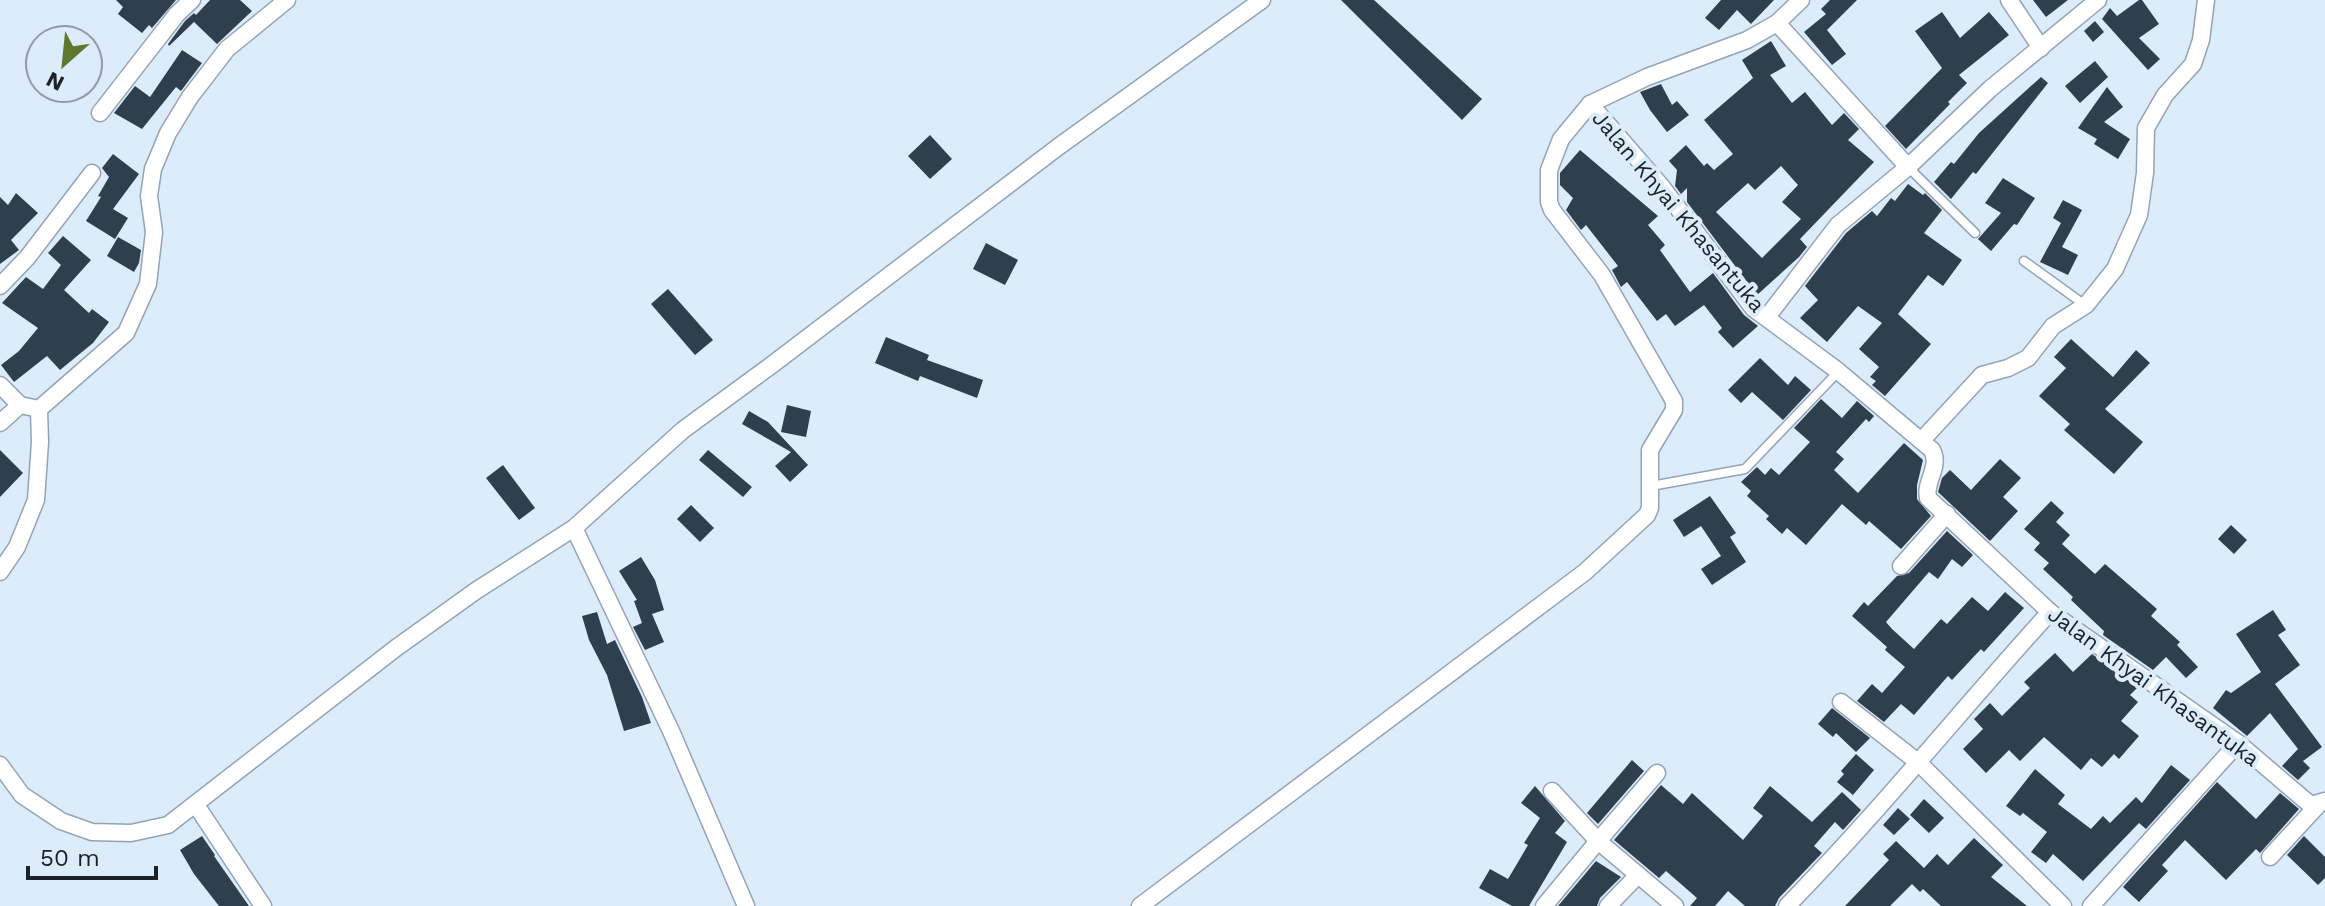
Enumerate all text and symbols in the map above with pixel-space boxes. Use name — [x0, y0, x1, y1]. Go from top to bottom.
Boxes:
north arrow — [24, 24, 104, 104]
text: N — [42, 67, 68, 96]
street label: Jalan Khyai Khasantuka — [1587, 106, 1770, 317]
street label: Jalan Khyai Khasantuka — [2043, 601, 2264, 771]
scale bar — [28, 830, 156, 880]
text: 50 m — [40, 844, 100, 872]

